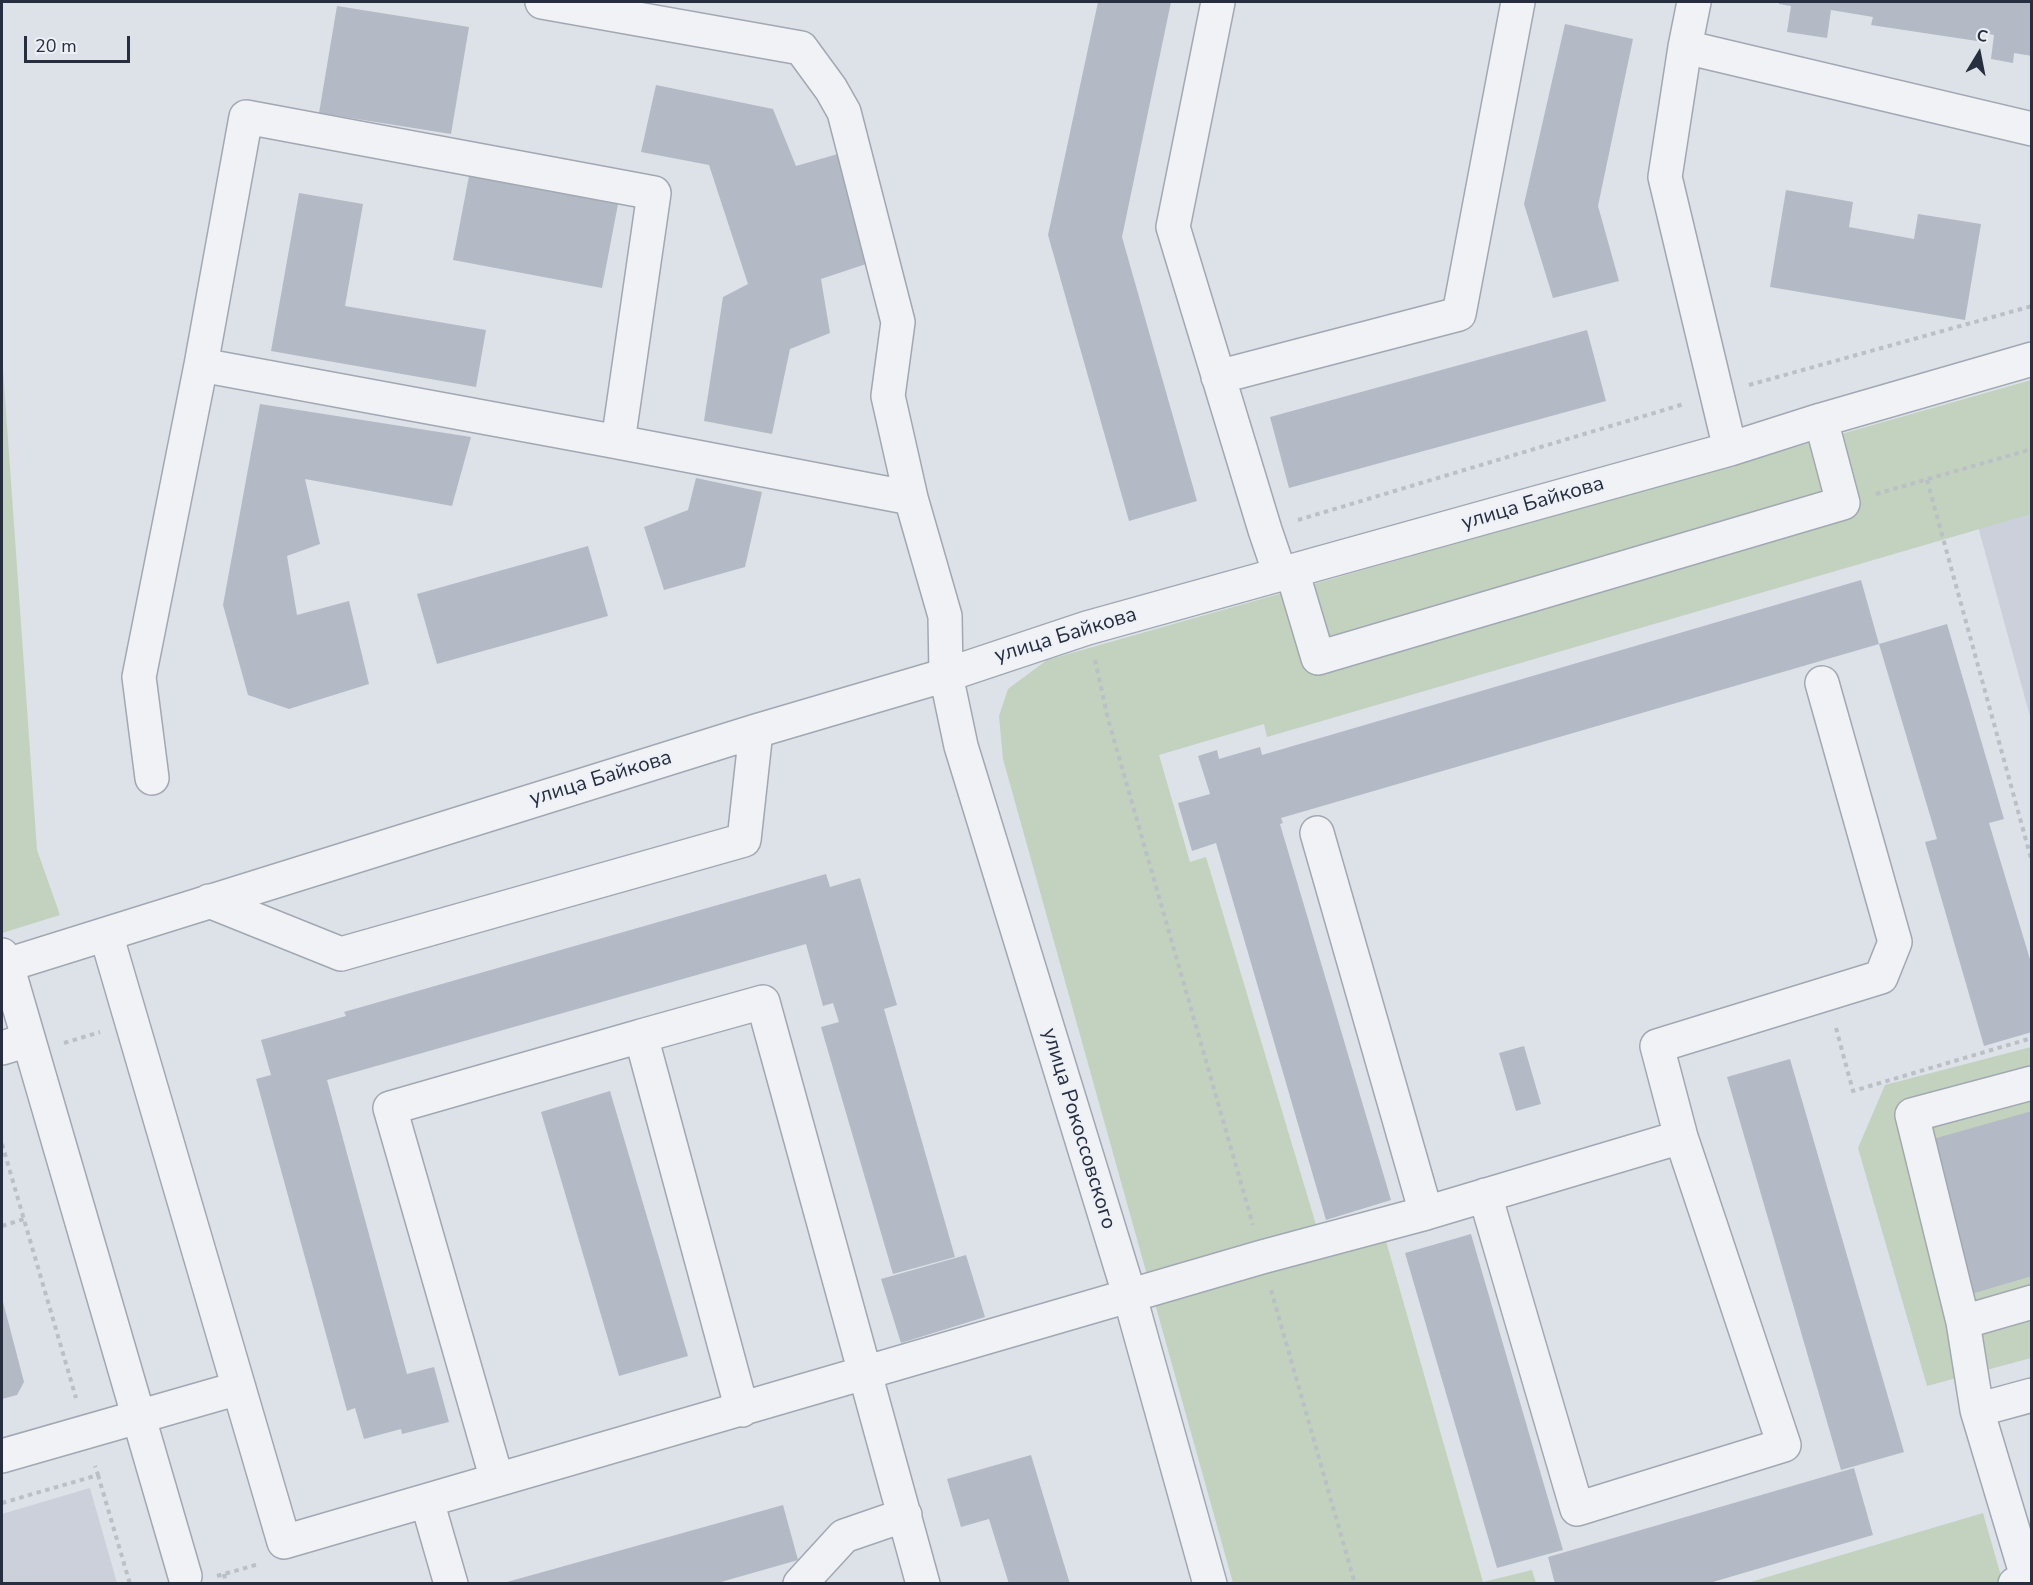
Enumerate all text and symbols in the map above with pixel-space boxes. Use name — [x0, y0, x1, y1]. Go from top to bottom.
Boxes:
scale bar — [27, 24, 134, 62]
north arrow — [1949, 24, 2009, 84]
text: С — [1975, 24, 1989, 48]
text: 20 m — [35, 34, 77, 58]
street label: улица Байкова — [1459, 472, 1607, 536]
street label: улица Байкова — [992, 602, 1140, 670]
street label: улица Байкова — [527, 745, 675, 813]
street label: улица Рокоссовского — [1035, 1025, 1121, 1233]

